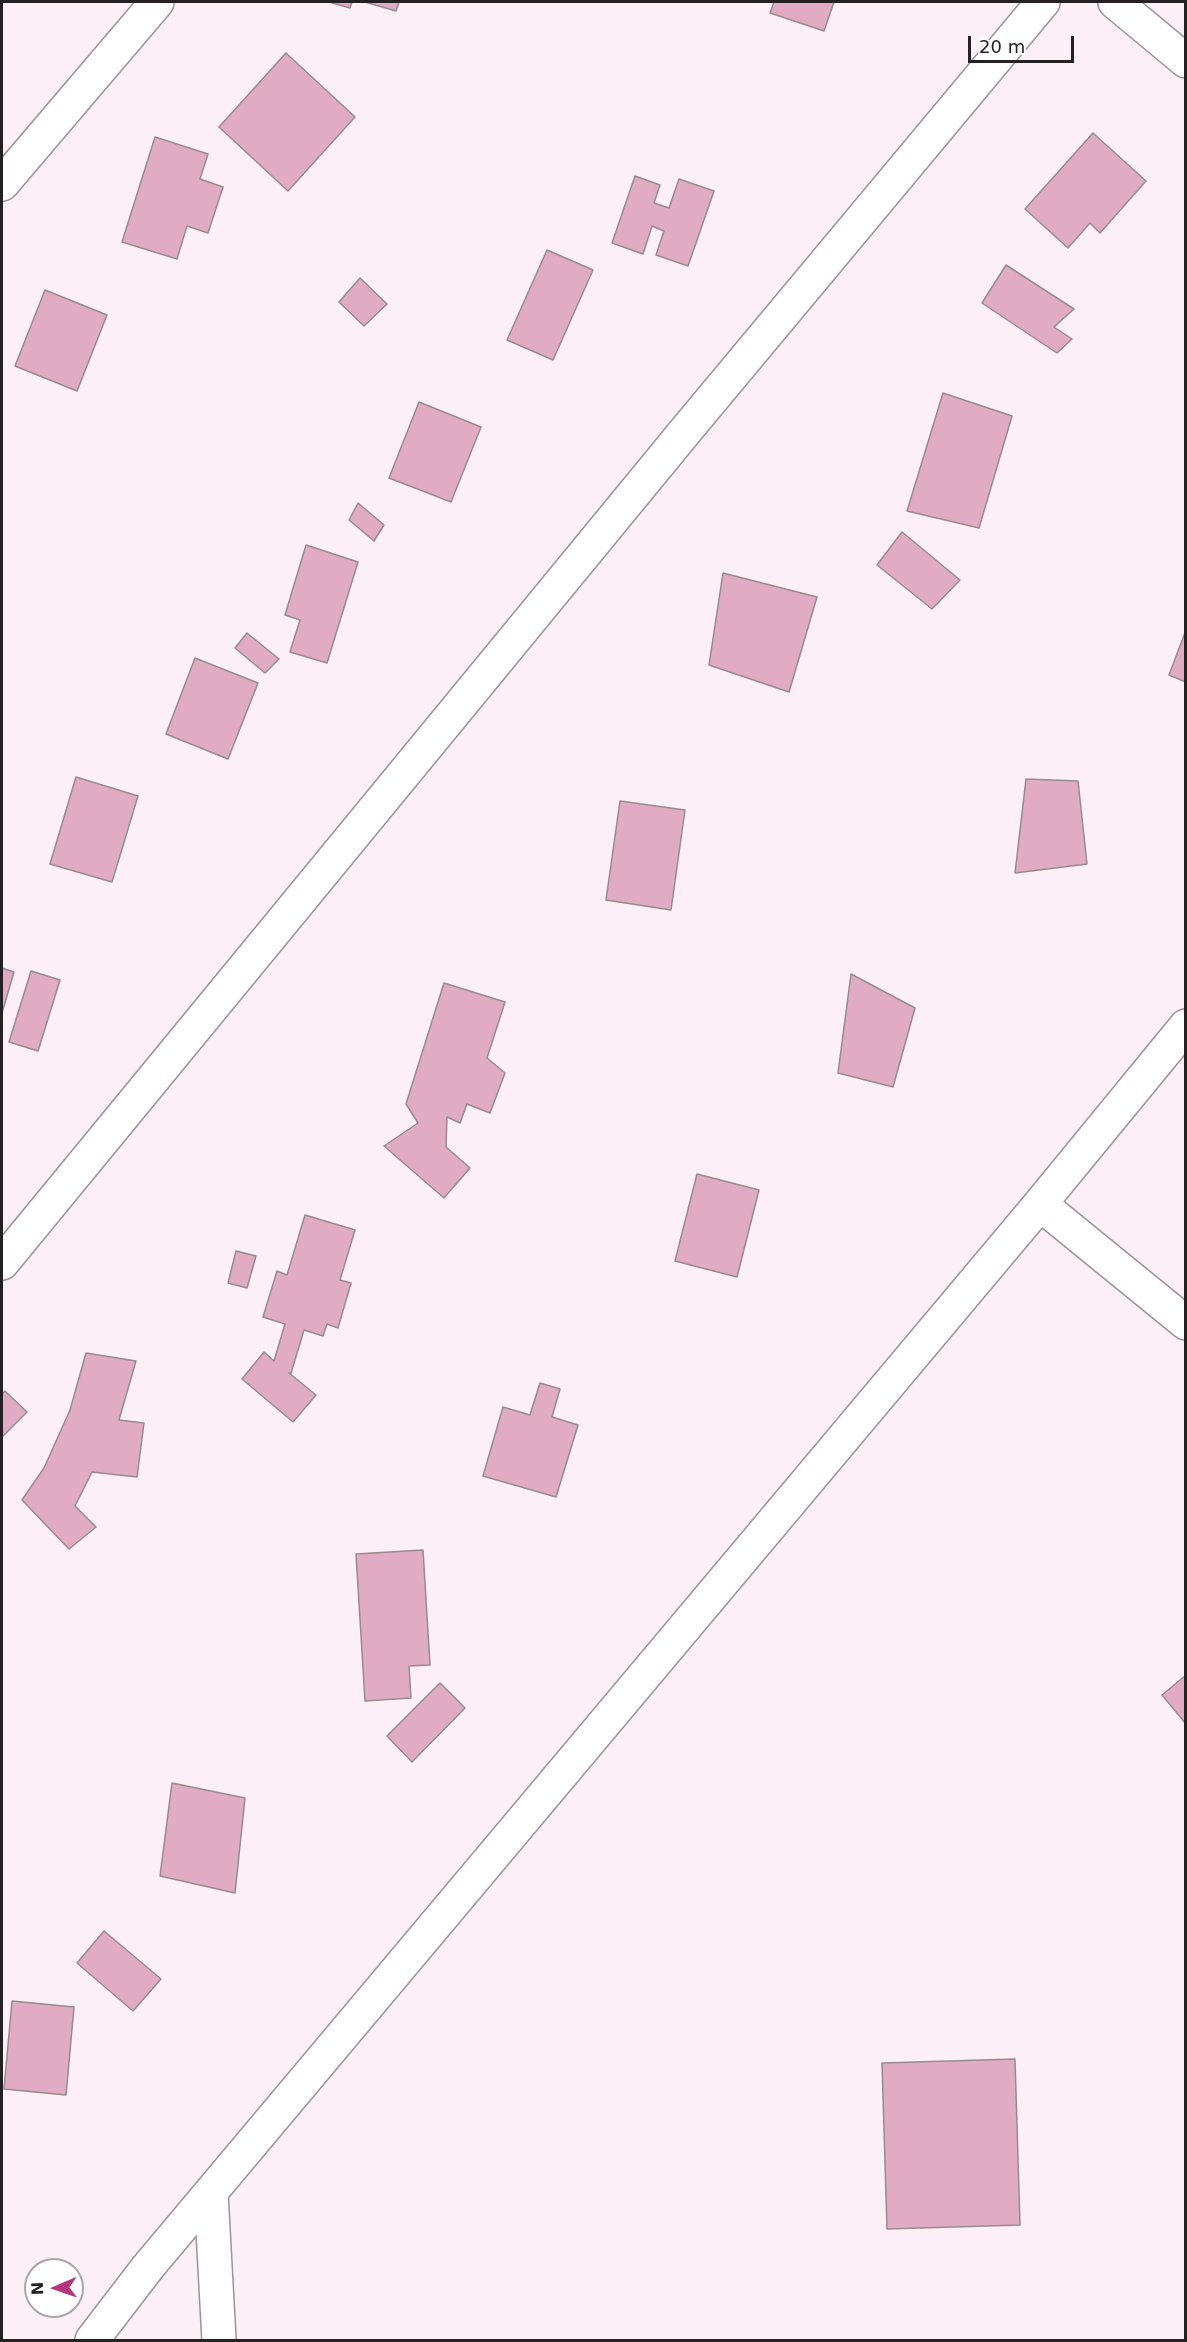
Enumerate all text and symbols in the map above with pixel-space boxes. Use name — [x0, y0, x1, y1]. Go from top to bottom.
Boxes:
scale bar — [971, 24, 1078, 62]
text: 20 m — [979, 36, 1025, 57]
north arrow — [24, 2258, 84, 2318]
text: N — [28, 2282, 47, 2296]

